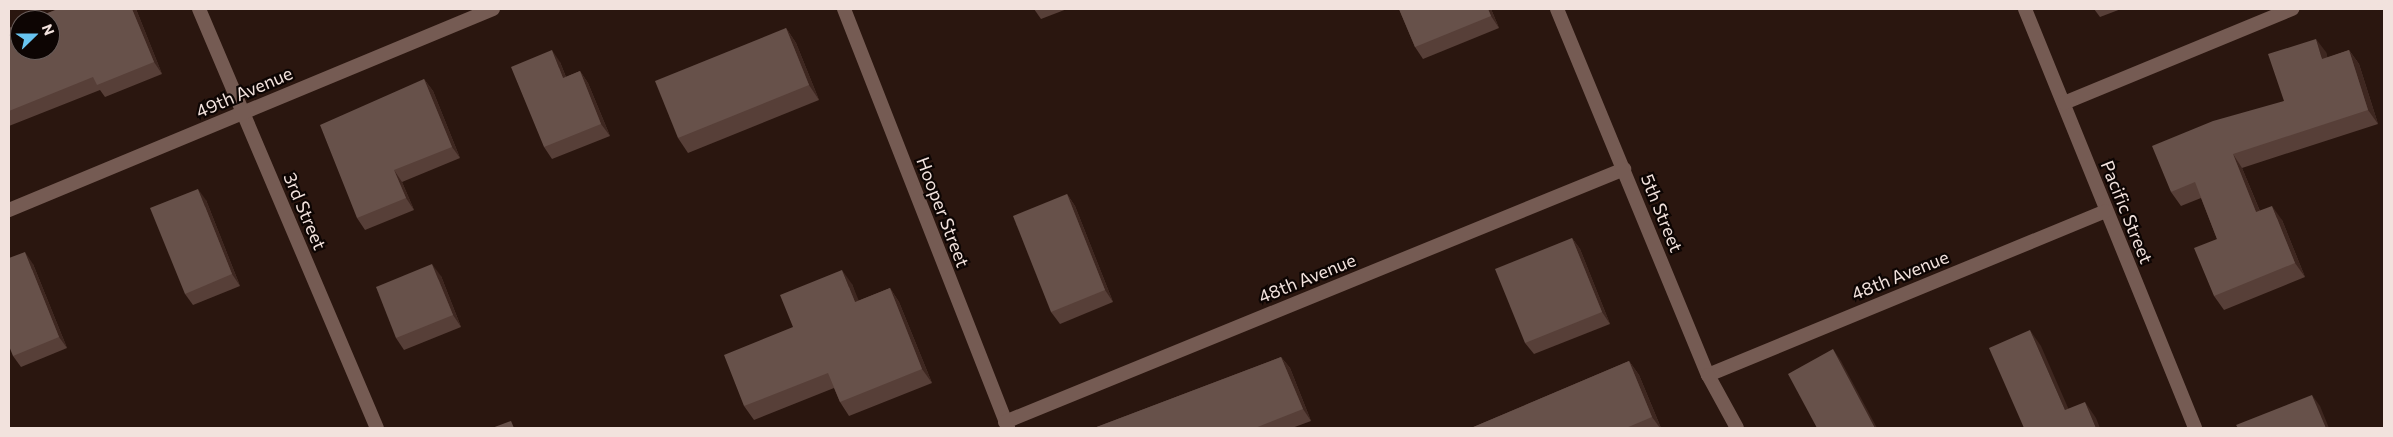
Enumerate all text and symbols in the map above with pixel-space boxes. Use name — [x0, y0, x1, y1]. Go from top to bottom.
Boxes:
north arrow — [10, 10, 60, 60]
text: N — [39, 22, 58, 38]
street label: 49th Avenue — [192, 62, 296, 122]
street label: Hooper Street — [912, 154, 974, 270]
street label: Pacific Street — [2097, 157, 2157, 267]
street label: 3rd Street — [279, 169, 331, 253]
street label: 5th Street — [1637, 171, 1687, 255]
street label: 48th Avenue — [1848, 246, 1952, 304]
street label: 48th Avenue — [1255, 249, 1359, 307]

